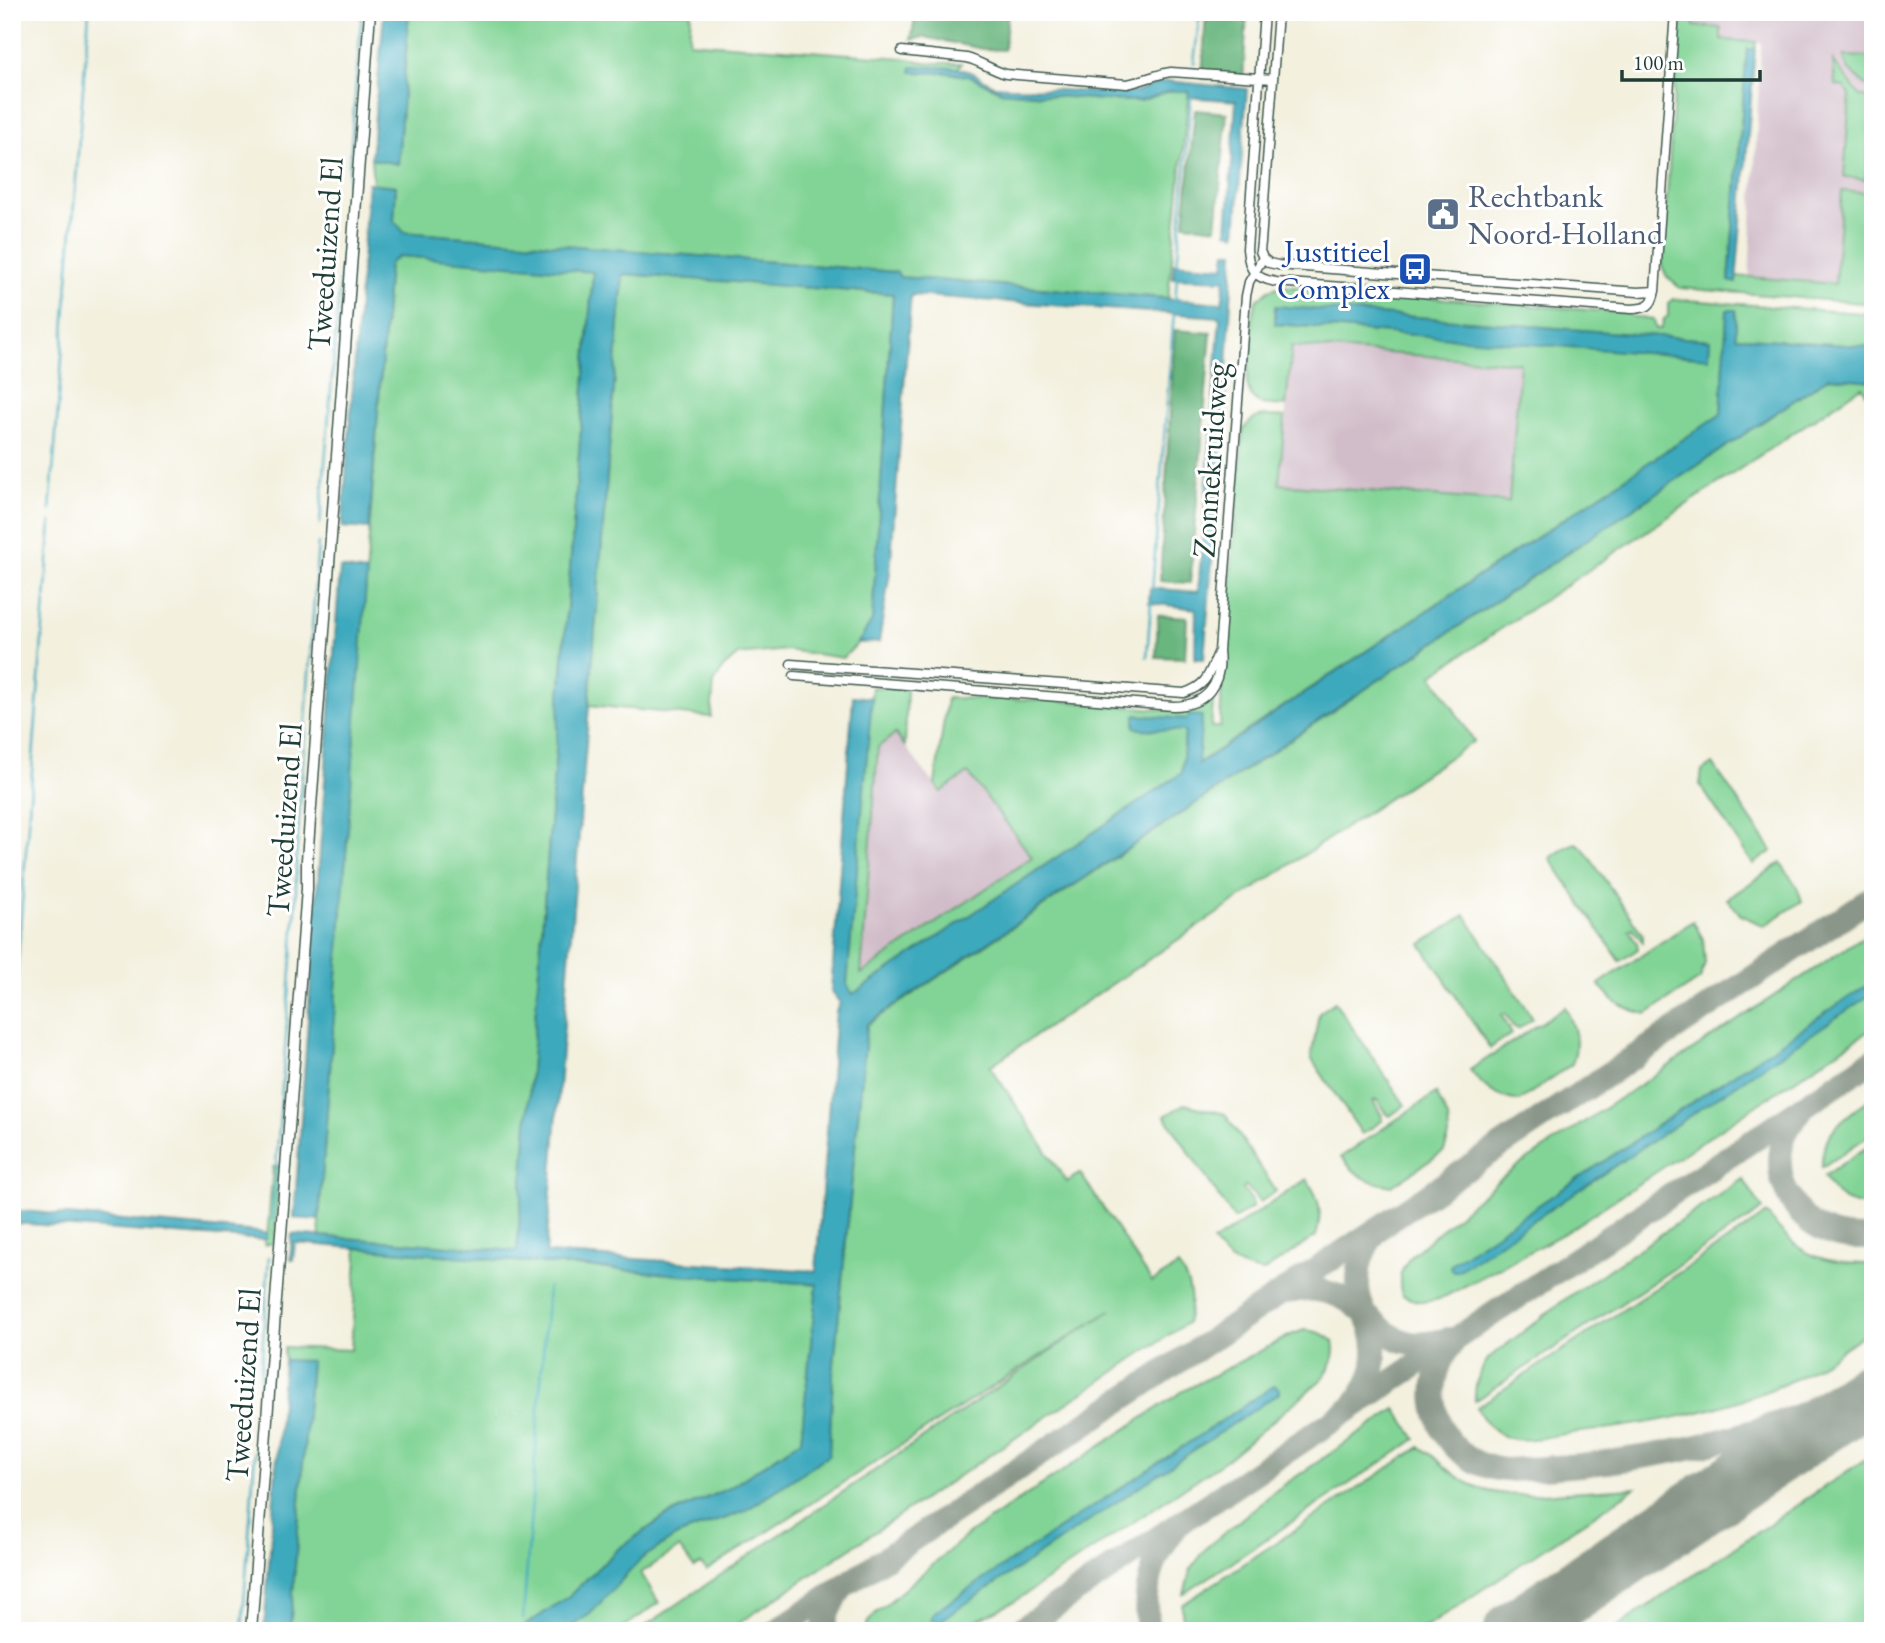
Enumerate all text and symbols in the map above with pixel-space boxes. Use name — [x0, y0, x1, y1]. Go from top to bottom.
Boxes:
scale bar — [1622, 38, 1761, 82]
text: 100 m — [1633, 49, 1684, 76]
street label: Tweeduizend El — [297, 155, 353, 352]
place label: Rechtbank Noord-Holland — [1468, 175, 1664, 254]
public building icon: Rechtbank Noord-Holland — [1424, 195, 1462, 233]
place label: Justitieel Complex — [1277, 230, 1390, 309]
bus stop icon: Justitieel Complex — [1396, 250, 1434, 288]
street label: Zonnekruidweg — [1182, 360, 1238, 559]
street label: Tweeduizend El — [256, 721, 312, 918]
street label: Tweeduizend El — [215, 1286, 271, 1483]

